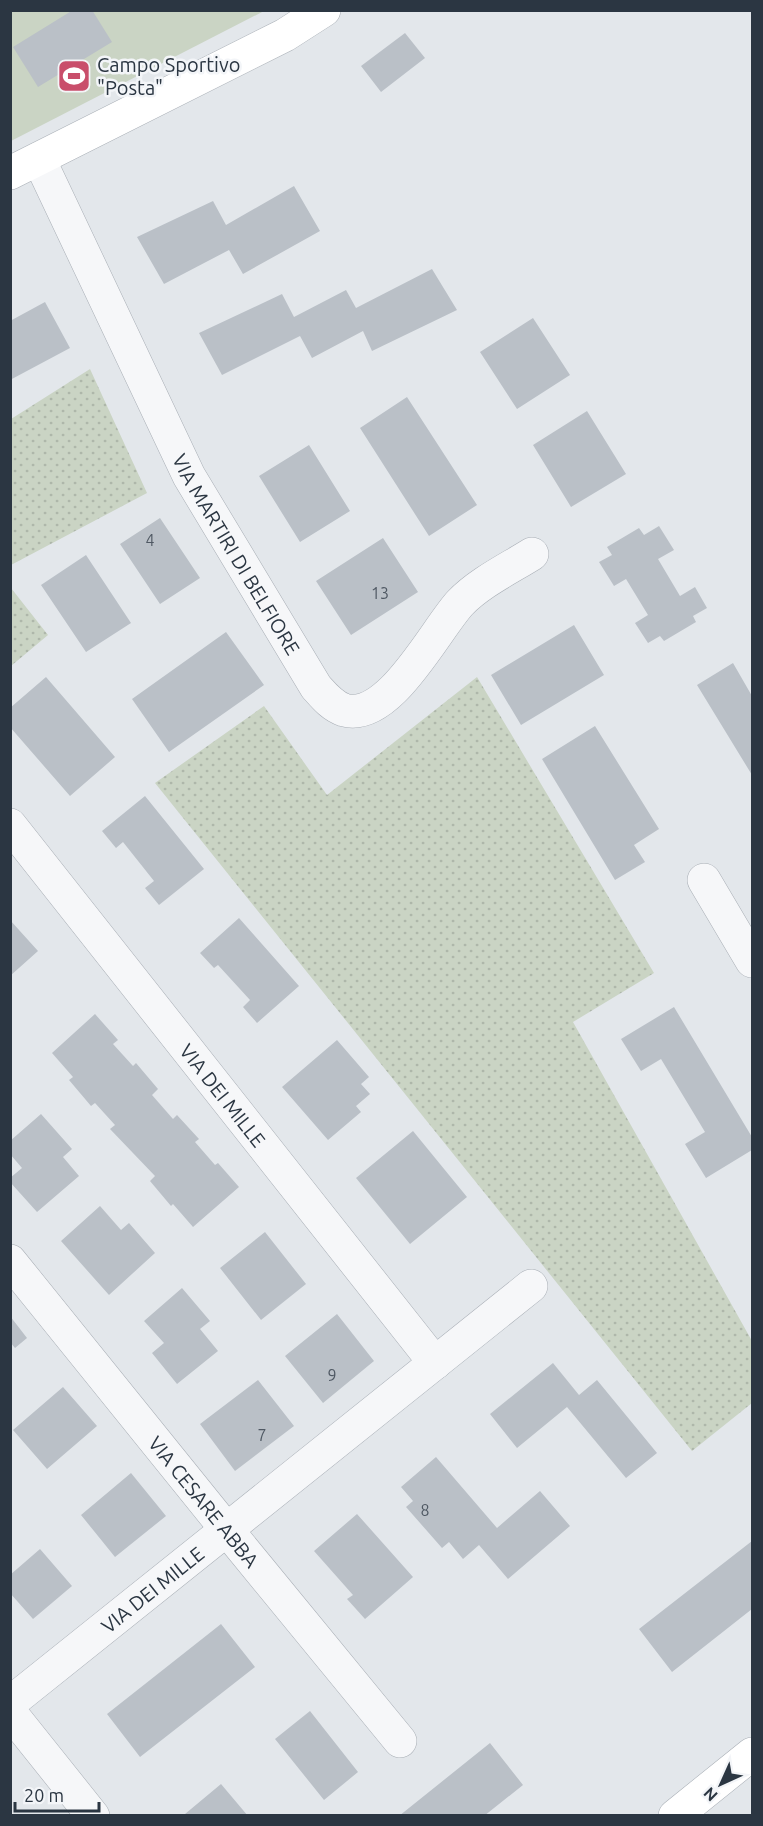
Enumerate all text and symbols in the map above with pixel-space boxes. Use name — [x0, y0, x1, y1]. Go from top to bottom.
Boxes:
place label: Campo Sportivo "Posta" — [97, 53, 240, 99]
sports icon: Campo Sportivo "Posta" — [56, 58, 92, 94]
street label: VIA MARTIRI DI BELFIORE — [169, 450, 305, 659]
house number: 4 — [145, 531, 155, 549]
house number: 13 — [371, 584, 389, 602]
street label: VIA DEI MILLE — [176, 1039, 271, 1151]
house number: 9 — [327, 1366, 337, 1384]
house number: 7 — [257, 1426, 267, 1444]
street label: VIA CESARE ABBA — [144, 1431, 264, 1572]
house number: 8 — [420, 1501, 430, 1519]
street label: VIA DEI MILLE — [96, 1541, 208, 1637]
north arrow — [691, 1754, 751, 1814]
scale bar — [15, 1775, 99, 1813]
text: N — [700, 1784, 721, 1805]
text: 20 m — [24, 1785, 64, 1805]

